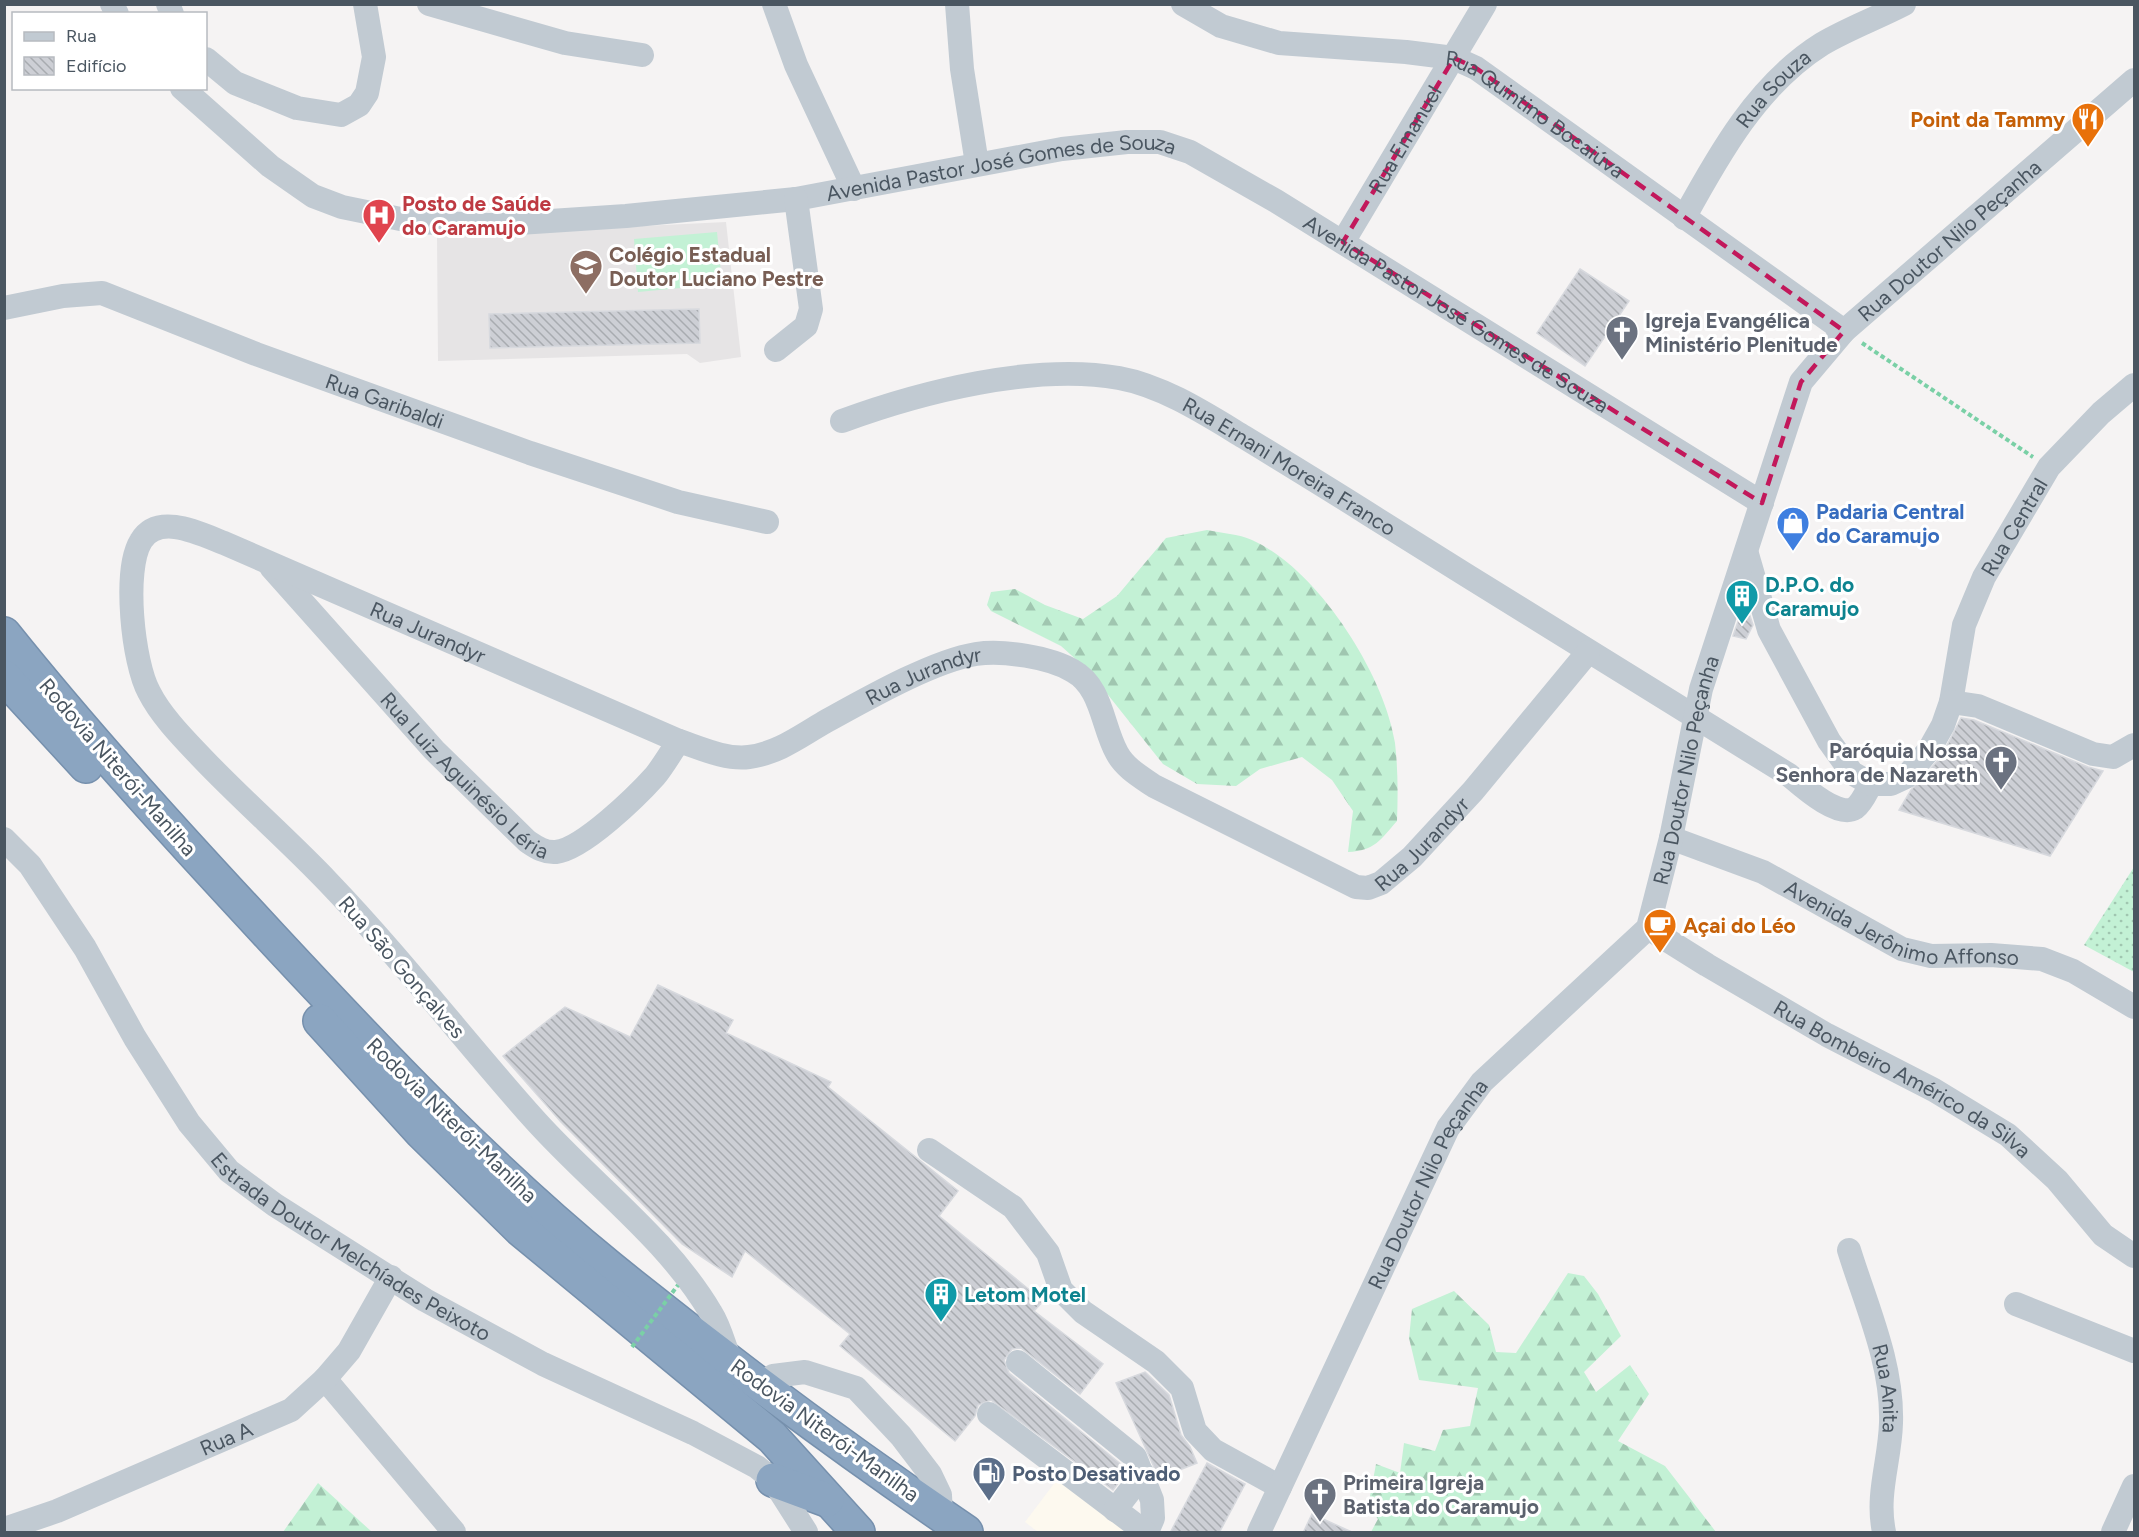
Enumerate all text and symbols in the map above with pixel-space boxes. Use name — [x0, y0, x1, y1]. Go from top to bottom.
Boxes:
legend — [12, 12, 207, 90]
text: Rua — [66, 25, 97, 47]
street label: Rua Souza — [1730, 44, 1815, 132]
street label: Rua Quintino Bocaiúva — [1444, 45, 1630, 183]
text: Edifício — [66, 55, 127, 77]
street label: Rua Emanuel — [1363, 80, 1446, 197]
restaurant icon: Point da Tammy — [2070, 101, 2106, 148]
place label: Point da Tammy — [1910, 107, 2066, 132]
street label: Avenida Pastor José Gomes de Souza — [824, 129, 1180, 206]
street label: Rua Doutor Nilo Peçanha — [1852, 154, 2046, 326]
place label: Posto de Saúde do Caramujo — [402, 191, 551, 240]
hospital icon: Posto de Saúde do Caramujo — [361, 197, 397, 244]
street label: Avenida Pastor José Gomes de Souza — [1299, 209, 1614, 417]
place label: Colégio Estadual Doutor Luciano Pestre — [609, 242, 824, 291]
school or university icon: Colégio Estadual Doutor Luciano Pestre — [568, 248, 604, 295]
place label: Igreja Evangélica Ministério Plenitude — [1645, 308, 1838, 357]
church icon: Igreja Evangélica Ministério Plenitude — [1604, 314, 1640, 361]
street label: Rua Garibaldi — [322, 368, 448, 433]
street label: Rua Ernani Moreira Franco — [1179, 391, 1401, 541]
street label: Rua Central — [1975, 473, 2052, 580]
place label: Padaria Central do Caramujo — [1816, 499, 1965, 548]
shop icon: Padaria Central do Caramujo — [1775, 505, 1811, 552]
place label: D.P.O. do Caramujo — [1765, 572, 1859, 621]
building icon: D.P.O. do Caramujo — [1724, 578, 1760, 625]
street label: Rua Jurandyr — [367, 596, 490, 668]
street label: Rua Jurandyr — [861, 641, 982, 710]
street label: Rua Doutor Nilo Peçanha — [1647, 652, 1724, 887]
street label: Rodovia Niterói-Manilha — [34, 673, 202, 861]
street label: Rua Luiz Aguinésio Léria — [376, 687, 552, 864]
place label: Paróquia Nossa Senhora de Nazareth — [1776, 738, 1978, 787]
church icon: Paróquia Nossa Senhora de Nazareth — [1983, 744, 2019, 791]
street label: Rua Jurandyr — [1369, 791, 1474, 896]
street label: Avenida Jerônimo Affonso — [1781, 874, 2020, 970]
street label: Rua São Gonçalves — [333, 891, 471, 1043]
cafe icon: Açai do Léo — [1642, 907, 1678, 954]
place label: Açai do Léo — [1683, 913, 1796, 938]
street label: Rua Bombeiro Américo da Silva — [1770, 994, 2036, 1163]
street label: Rodovia Niterói-Manilha — [362, 1032, 542, 1208]
street label: Rua Doutor Nilo Peçanha — [1362, 1074, 1493, 1293]
street label: Estrada Doutor Melchíades Peixoto — [206, 1147, 495, 1346]
building icon: Letom Motel — [923, 1276, 959, 1323]
place label: Letom Motel — [964, 1282, 1086, 1307]
street label: Rua Anita — [1868, 1341, 1904, 1434]
street label: Rodovia Niterói-Manilha — [726, 1353, 924, 1507]
street label: Rua A — [196, 1416, 256, 1460]
fuel station icon: Posto Desativado — [971, 1455, 1007, 1502]
place label: Posto Desativado — [1012, 1461, 1180, 1486]
place label: Primeira Igreja Batista do Caramujo — [1343, 1470, 1539, 1519]
church icon: Primeira Igreja Batista do Caramujo — [1302, 1476, 1338, 1523]

